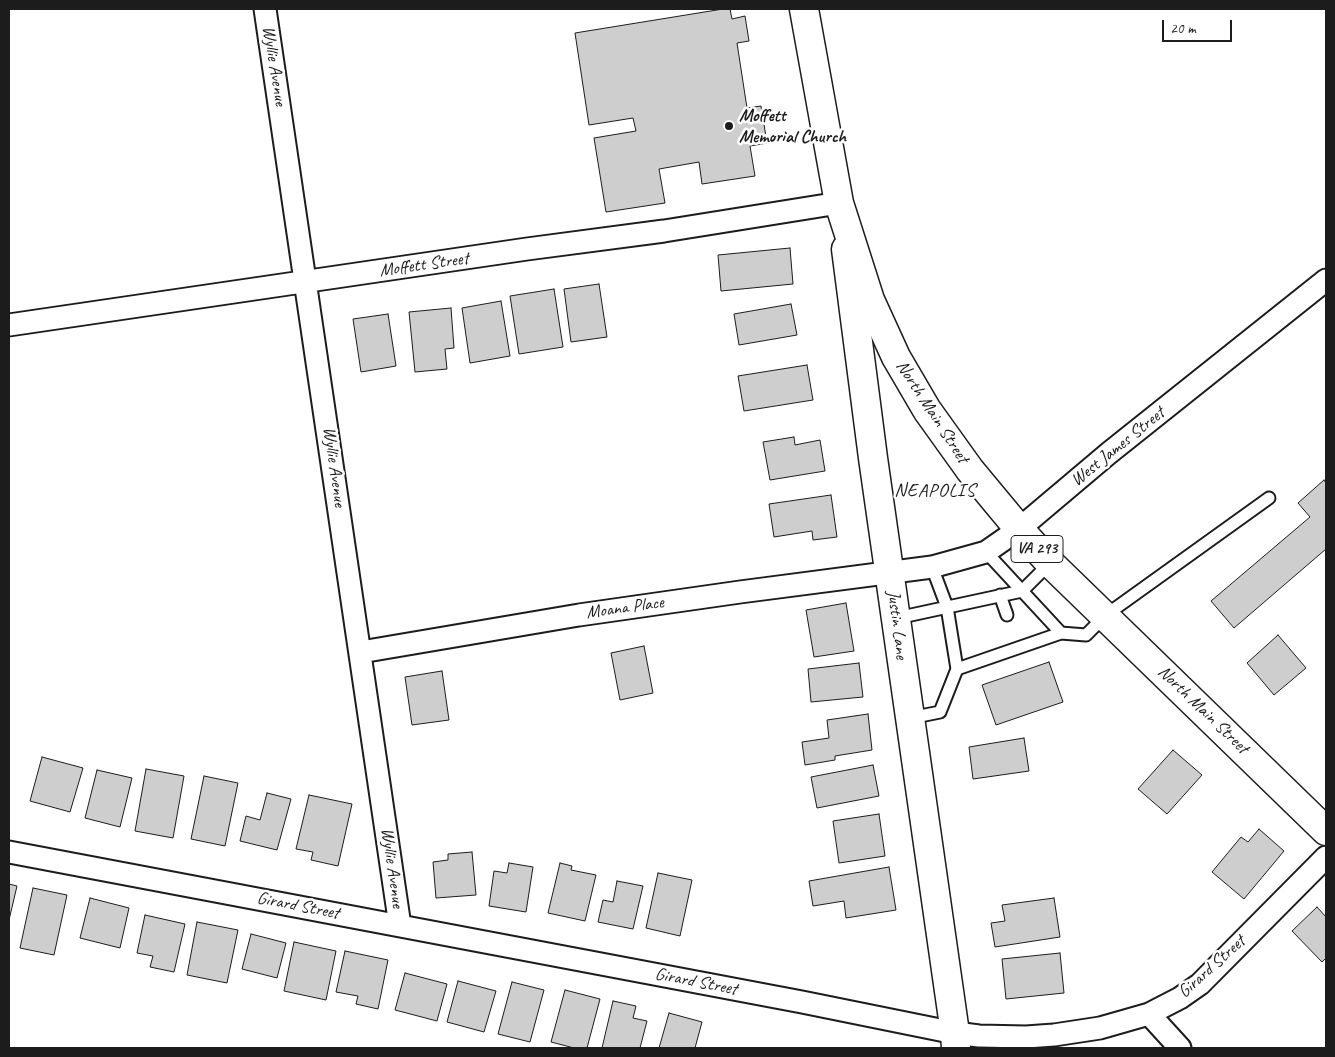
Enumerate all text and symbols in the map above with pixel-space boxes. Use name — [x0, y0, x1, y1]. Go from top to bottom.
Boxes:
scale bar — [1165, 10, 1235, 42]
text: 20 m — [1170, 19, 1196, 38]
street label: Wyllie Avenue — [257, 25, 291, 107]
place label: Moffett Memorial Church — [739, 105, 846, 148]
marker: Moffett Memorial Church — [723, 120, 735, 132]
street label: Moffett Street — [378, 248, 470, 282]
street label: North Main Street — [891, 357, 973, 467]
street label: West James Street — [1067, 403, 1169, 491]
street label: Wyllie Avenue — [318, 426, 350, 508]
district label: NEAPOLIS — [893, 480, 977, 502]
road number: VA 293 — [1011, 536, 1063, 562]
street label: Justin Lane — [882, 589, 912, 661]
street label: Moana Place — [585, 592, 665, 624]
street label: North Main Street — [1153, 661, 1253, 759]
street label: Wyllie Avenue — [376, 827, 408, 909]
street label: Girard Street — [255, 887, 341, 925]
street label: Girard Street — [1174, 931, 1250, 1003]
street label: Girard Street — [653, 963, 739, 1001]

